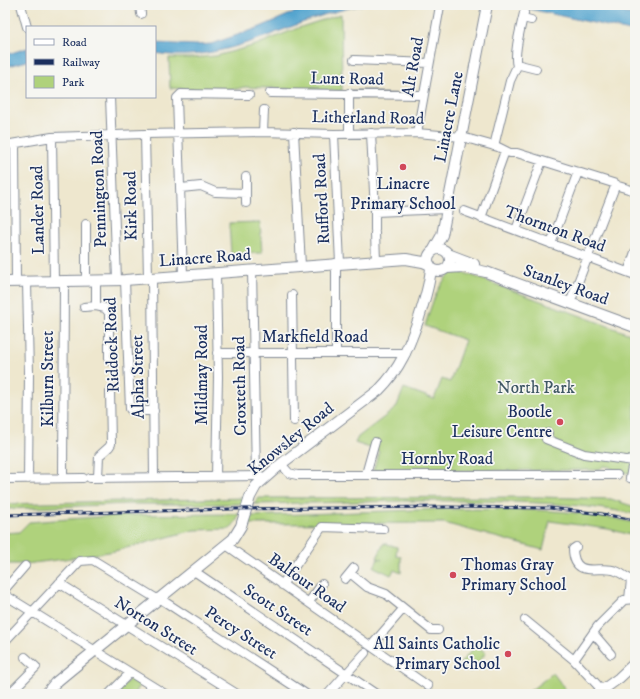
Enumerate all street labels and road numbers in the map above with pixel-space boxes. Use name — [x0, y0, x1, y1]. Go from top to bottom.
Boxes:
street label: Alt Road — [397, 35, 429, 99]
street label: Lunt Road — [310, 67, 384, 91]
street label: Linacre Lane — [429, 70, 469, 164]
street label: Litherland Road — [311, 106, 425, 130]
street label: Pennington Road — [86, 129, 112, 248]
street label: Rufford Road — [309, 153, 335, 245]
street label: Lander Road — [26, 165, 50, 255]
street label: Kirk Road — [119, 170, 143, 241]
street label: Thornton Road — [501, 200, 609, 258]
street label: Linacre Road — [158, 244, 252, 272]
street label: Stanley Road — [520, 259, 612, 311]
street label: Riddock Road — [99, 296, 125, 393]
street label: Mildmay Road — [191, 324, 213, 425]
street label: Markfield Road — [262, 326, 369, 348]
street label: Kilburn Street — [37, 330, 59, 427]
street label: Alpha Street — [126, 334, 150, 419]
street label: Croxteth Road — [228, 335, 252, 436]
street label: Knowsley Road — [243, 397, 339, 480]
street label: Hornby Road — [401, 448, 494, 470]
street label: Balfour Road — [264, 548, 351, 618]
street label: Scott Street — [239, 579, 317, 642]
street label: Norton Street — [110, 592, 202, 661]
street label: Percy Street — [201, 601, 282, 665]

